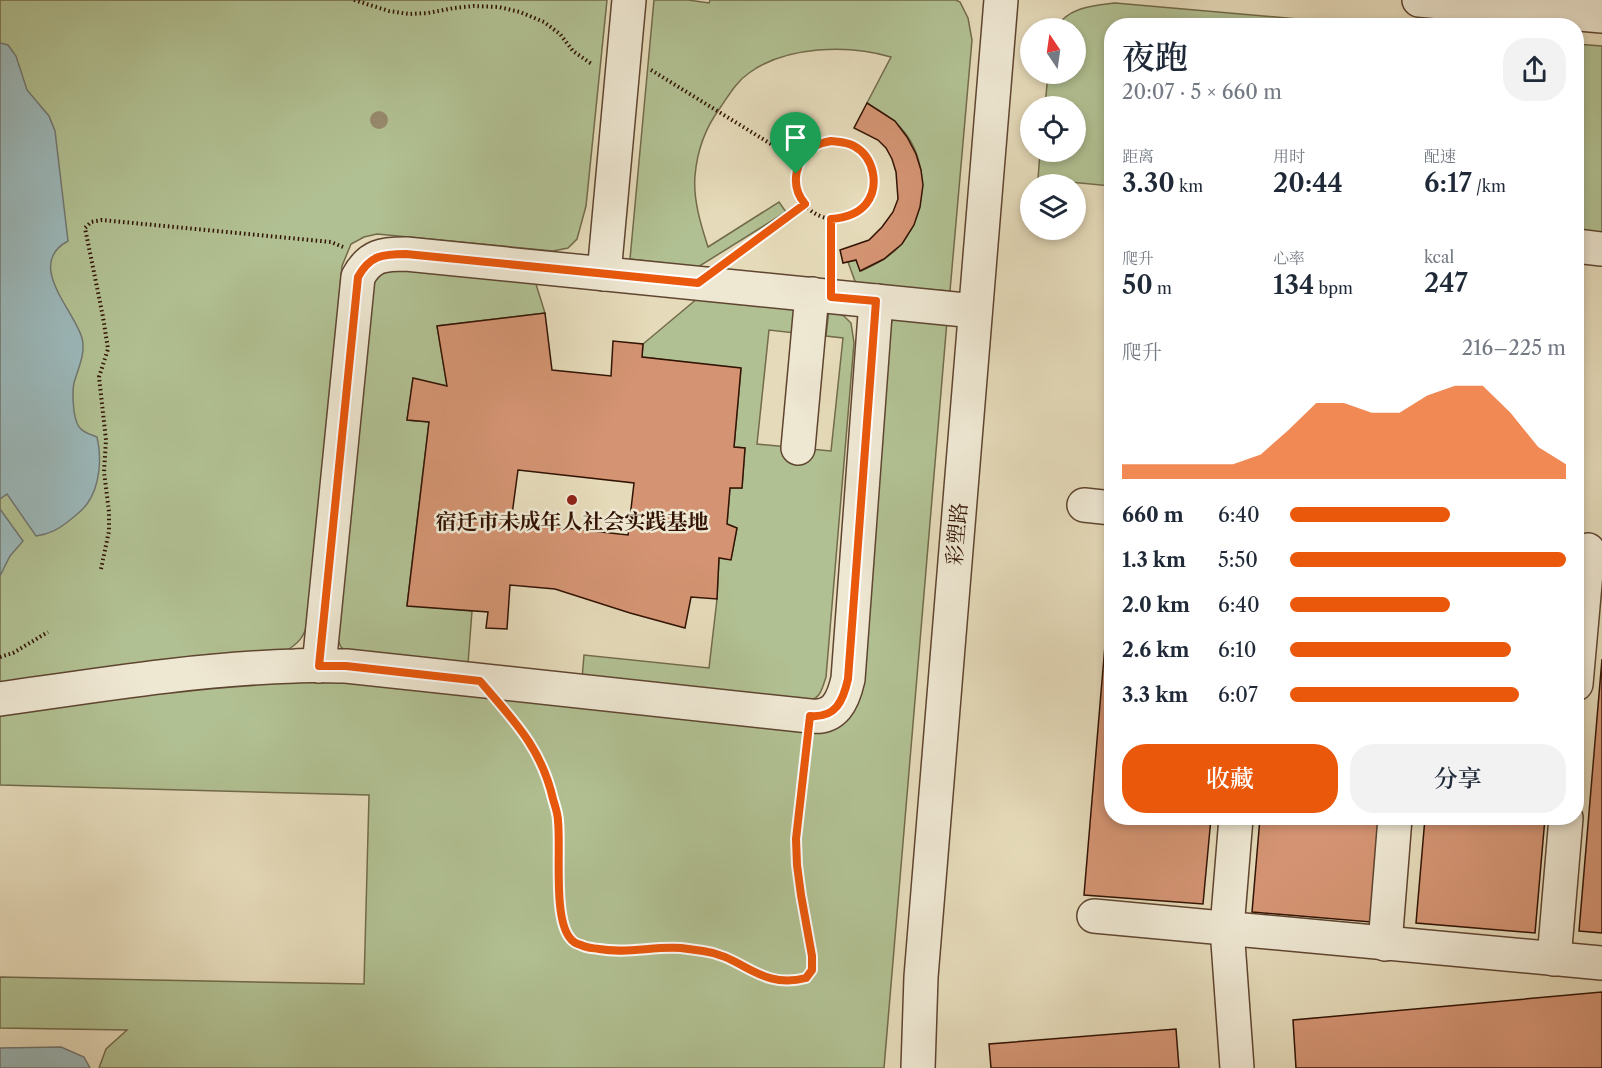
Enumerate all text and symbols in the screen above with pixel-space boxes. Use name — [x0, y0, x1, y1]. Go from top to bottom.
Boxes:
north arrow — [1020, 18, 1086, 84]
map controls — [1020, 18, 1086, 240]
text: 夜跑 — [1122, 37, 1188, 78]
button: share — [1503, 38, 1566, 101]
text: 20:07 · 5 × 660 m — [1122, 80, 1282, 104]
button: locate — [1020, 96, 1086, 162]
pin — [770, 112, 821, 174]
icon: arrive — [779, 121, 812, 154]
text: 距离 — [1122, 146, 1154, 166]
text: 用时 — [1273, 146, 1305, 166]
text: 配速 — [1424, 146, 1456, 166]
text: 3.30 — [1122, 167, 1175, 199]
text: 20:44 — [1273, 167, 1343, 199]
text: 6:17 — [1424, 167, 1472, 199]
button: layers — [1020, 174, 1086, 240]
text: km — [1175, 176, 1203, 196]
text: /km — [1472, 176, 1506, 196]
text: kcal — [1424, 247, 1454, 267]
text: 爬升 — [1122, 248, 1154, 268]
text: 心率 — [1273, 248, 1305, 268]
text: 247 — [1424, 267, 1468, 299]
text: 50 — [1122, 269, 1153, 301]
text: 134 — [1273, 269, 1314, 301]
text: m — [1153, 278, 1172, 298]
text: bpm — [1314, 278, 1353, 298]
text: 216–225 m — [1462, 336, 1566, 360]
text: 爬升 — [1122, 340, 1162, 364]
marker: 宿迁市未成年人社会实践基地 — [565, 493, 579, 507]
street label: 彩塑路 — [941, 501, 972, 566]
text: 660 m — [1122, 503, 1184, 527]
text: 6:40 — [1218, 503, 1260, 527]
place label: 宿迁市未成年人社会实践基地 — [436, 509, 709, 534]
text: 1.3 km — [1122, 548, 1186, 572]
text: 5:50 — [1218, 548, 1258, 572]
text: 2.0 km — [1122, 593, 1190, 617]
text: 6:40 — [1218, 593, 1260, 617]
text: 2.6 km — [1122, 638, 1189, 662]
text: 6:10 — [1218, 638, 1256, 662]
text: 3.3 km — [1122, 683, 1188, 707]
text: 6:07 — [1218, 683, 1258, 707]
button: 收藏 — [1122, 744, 1338, 813]
button: 分享 — [1350, 744, 1566, 813]

